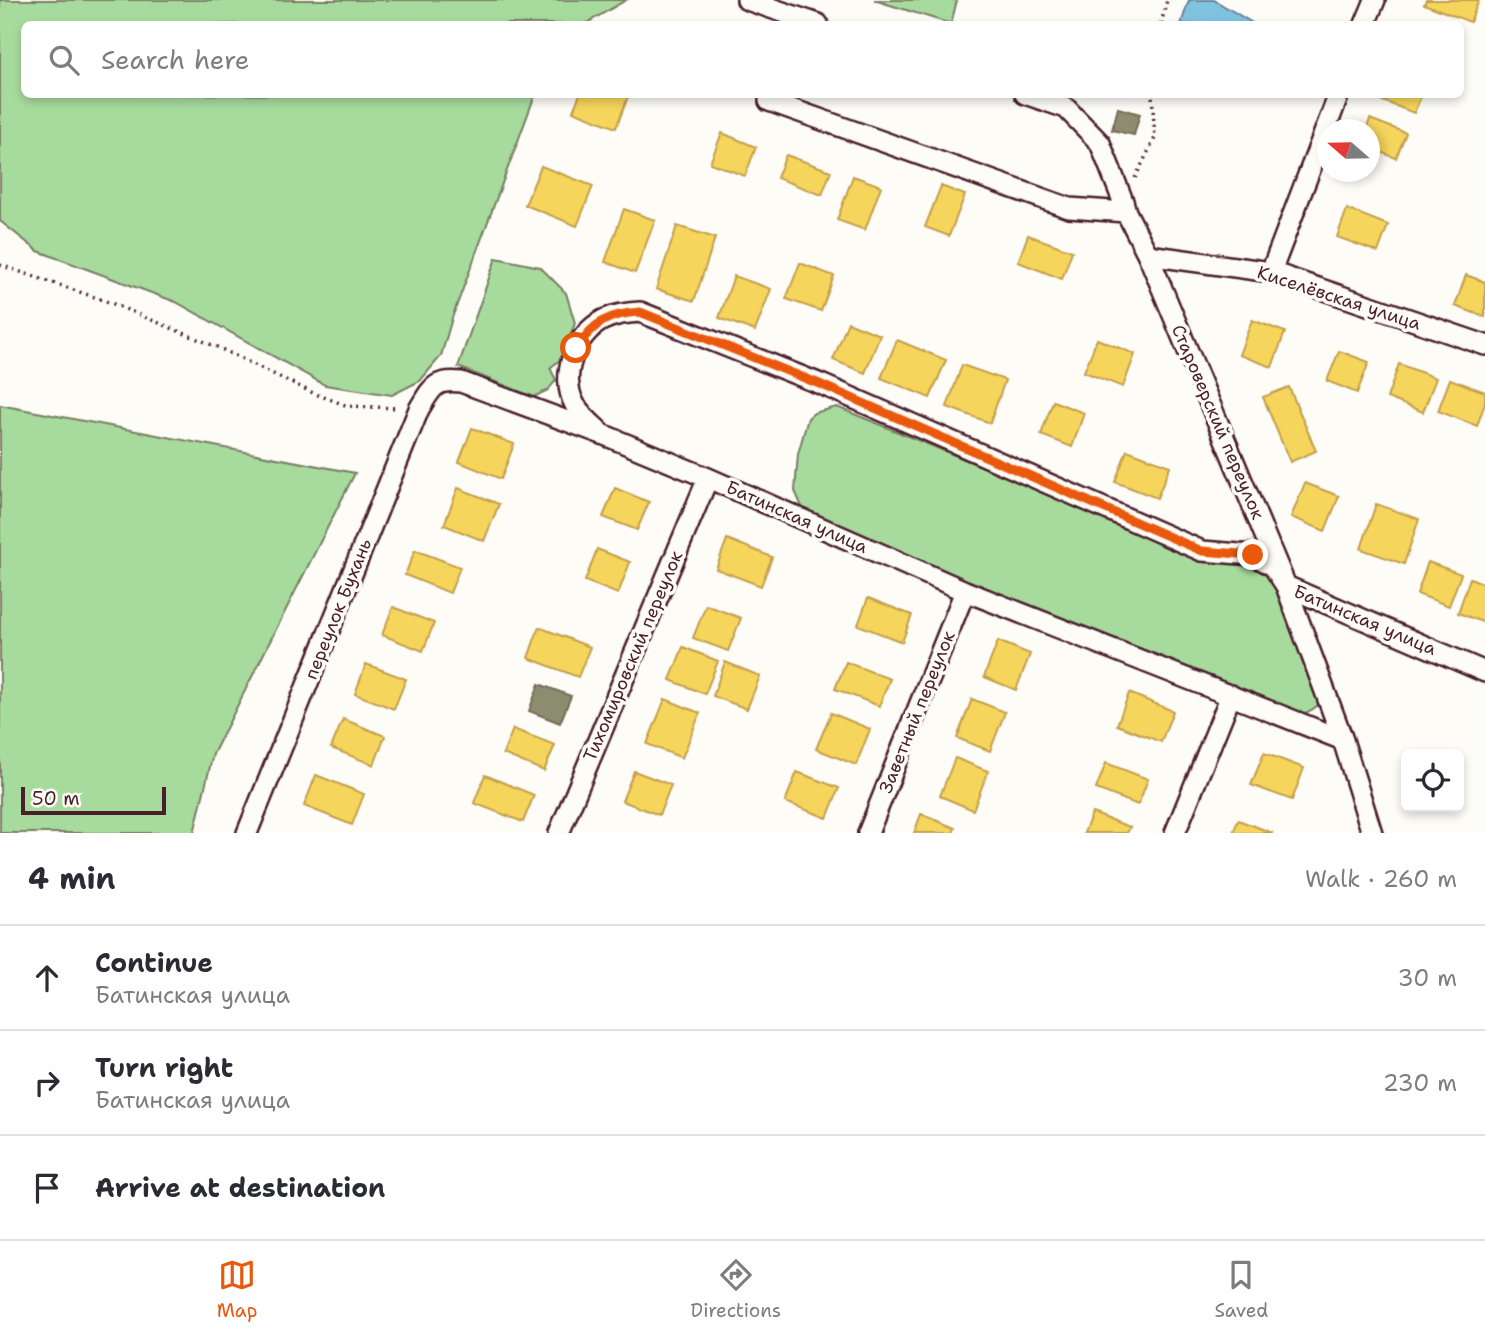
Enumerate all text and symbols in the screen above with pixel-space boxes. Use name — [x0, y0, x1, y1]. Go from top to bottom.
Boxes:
search box — [21, 21, 1464, 98]
icon: search — [45, 41, 83, 79]
text: Search here — [101, 42, 250, 77]
north arrow — [1317, 119, 1380, 182]
street label: Киселёвская улица — [1254, 260, 1424, 336]
street label: Староверский переулок — [1166, 321, 1270, 523]
route start — [560, 332, 591, 363]
street label: Батинская улица — [722, 475, 872, 559]
street label: переулок Бухань — [299, 535, 377, 683]
route end — [1237, 539, 1268, 570]
street label: Тихомировский переулок — [578, 547, 688, 765]
street label: Батинская улица — [1290, 579, 1440, 661]
street label: Заветный переулок — [873, 627, 961, 797]
map controls — [1401, 749, 1464, 812]
button: locate — [1401, 749, 1464, 812]
scale bar — [21, 784, 166, 816]
text: 50 m — [32, 786, 80, 811]
text: 4 min — [28, 858, 115, 899]
text: Walk · 260 m — [1305, 864, 1457, 894]
text: Continue — [95, 945, 213, 980]
icon: ahead — [28, 959, 66, 997]
text: 30 m — [1398, 963, 1457, 993]
text: Батинская улица — [95, 980, 290, 1010]
text: Turn right — [95, 1050, 233, 1085]
icon: right — [28, 1064, 66, 1102]
text: 230 m — [1383, 1068, 1457, 1098]
text: Батинская улица — [95, 1085, 290, 1115]
icon: arrive — [28, 1169, 66, 1207]
text: Arrive at destination — [95, 1170, 385, 1205]
tab: Map — [217, 1256, 257, 1323]
tab: Directions — [691, 1256, 781, 1323]
tab: Saved — [1214, 1256, 1268, 1323]

